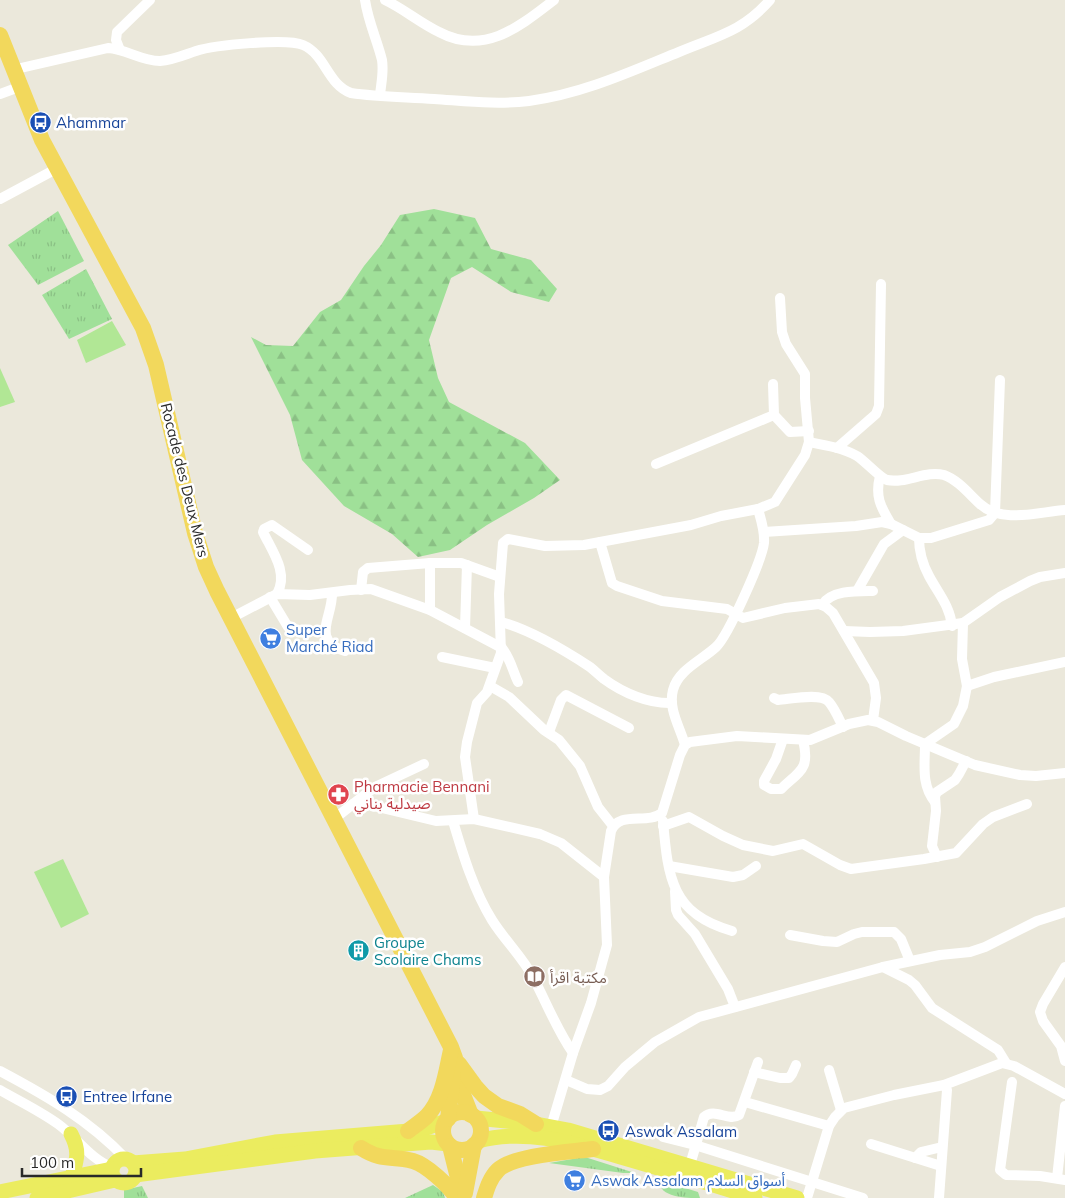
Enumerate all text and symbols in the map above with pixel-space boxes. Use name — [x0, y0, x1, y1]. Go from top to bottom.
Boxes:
bus stop icon: Ahammar — [28, 110, 52, 134]
place label: Ahammar — [56, 113, 126, 132]
street label: Rocade des Deux Mers — [157, 401, 213, 559]
place label: Super Marché Riad — [286, 620, 373, 656]
supermarket icon: Super Marché Riad — [258, 626, 282, 650]
place label: Pharmacie Bennani صيدلية بناني — [354, 777, 490, 815]
pharmacy icon: Pharmacie Bennani صيدلية بناني — [326, 783, 350, 807]
place label: Groupe Scolaire Chams — [374, 933, 481, 969]
building icon: Groupe Scolaire Chams — [346, 939, 370, 963]
library icon: مكتبة اقرأ — [522, 965, 546, 989]
place label: مكتبة اقرأ — [550, 968, 607, 987]
bus stop icon: Entree Irfane — [55, 1084, 79, 1108]
place label: Entree Irfane — [83, 1087, 172, 1106]
bus stop icon: Aswak Assalam — [597, 1119, 621, 1143]
place label: Aswak Assalam — [625, 1122, 737, 1141]
scale bar — [22, 1146, 141, 1178]
text: 100 m — [30, 1153, 74, 1172]
supermarket icon: Aswak Assalam أسواق السلام — [563, 1168, 587, 1192]
place label: Aswak Assalam أسواق السلام — [591, 1171, 785, 1192]

